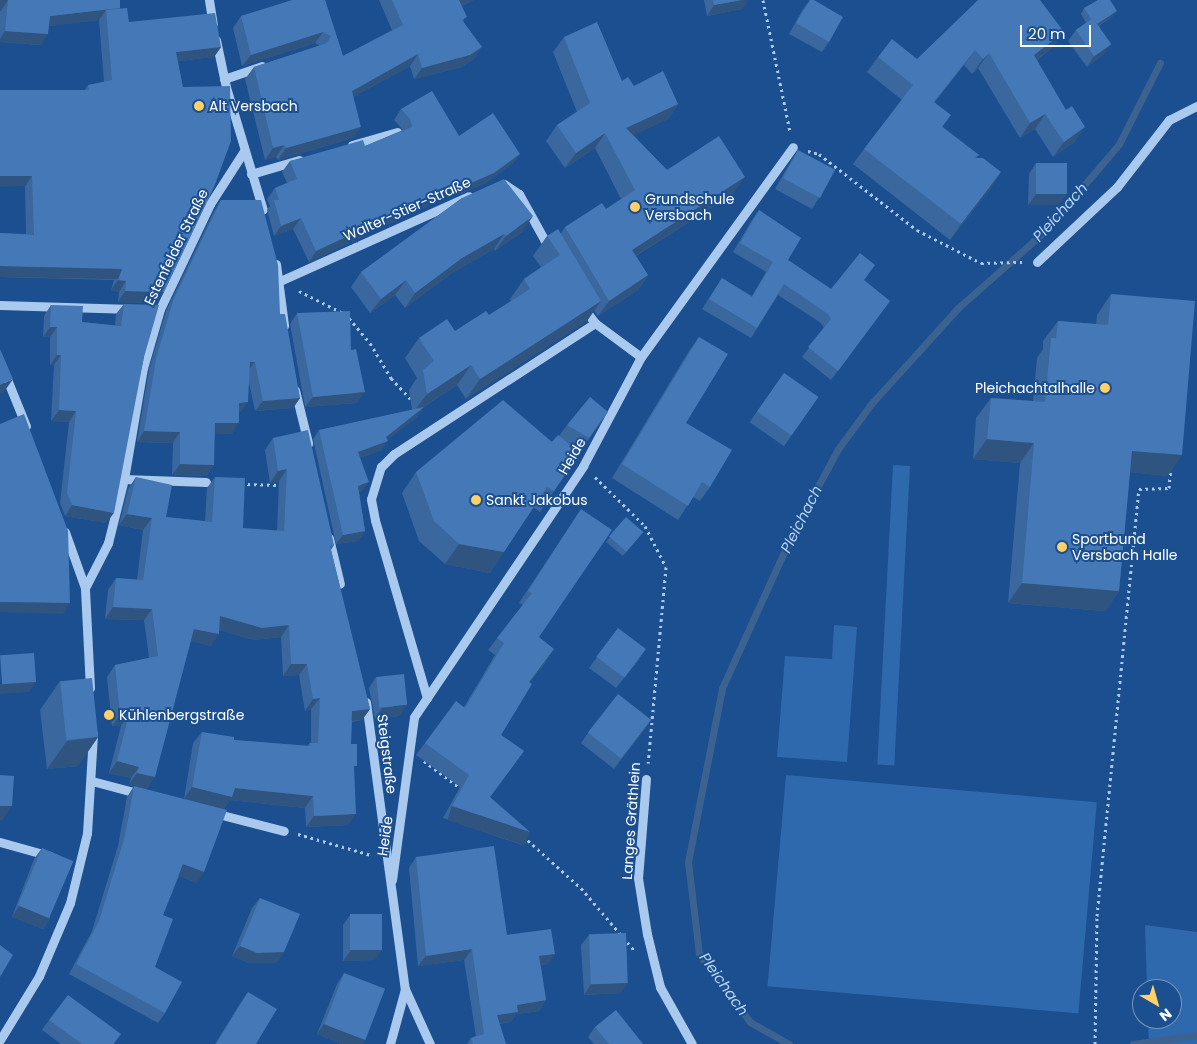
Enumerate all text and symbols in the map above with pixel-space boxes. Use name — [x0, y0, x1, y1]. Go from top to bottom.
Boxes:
scale bar — [1022, 15, 1093, 47]
text: 20 m — [1028, 23, 1066, 44]
place label: Alt Versbach — [209, 98, 298, 114]
marker: Alt Versbach — [193, 100, 205, 112]
street label: Walter-Stier-Straße — [341, 173, 473, 245]
water label: Pleichach — [1029, 179, 1091, 245]
street label: Estenfelder Straße — [141, 186, 211, 308]
place label: Grundschule Versbach — [645, 191, 734, 223]
marker: Grundschule Versbach — [629, 201, 641, 213]
place label: Pleichachtalhalle — [975, 380, 1095, 396]
marker: Pleichachtalhalle — [1099, 382, 1111, 394]
street label: Heide — [555, 434, 589, 478]
water label: Pleichach — [776, 482, 826, 556]
place label: Sankt Jakobus — [486, 492, 587, 508]
marker: Sankt Jakobus — [470, 494, 482, 506]
place label: Sportbund Versbach Halle — [1072, 531, 1178, 564]
marker: Sportbund Versbach Halle — [1056, 541, 1068, 553]
place label: Kühlenbergstraße — [119, 707, 245, 723]
marker: Kühlenbergstraße — [103, 709, 115, 721]
street label: Steigstraße — [374, 713, 400, 795]
street label: Langes Gräthlein — [619, 762, 643, 880]
street label: Heide — [374, 815, 396, 857]
water label: Pleichach — [696, 949, 752, 1019]
north arrow — [1132, 979, 1182, 1029]
text: N — [1155, 1004, 1176, 1026]

